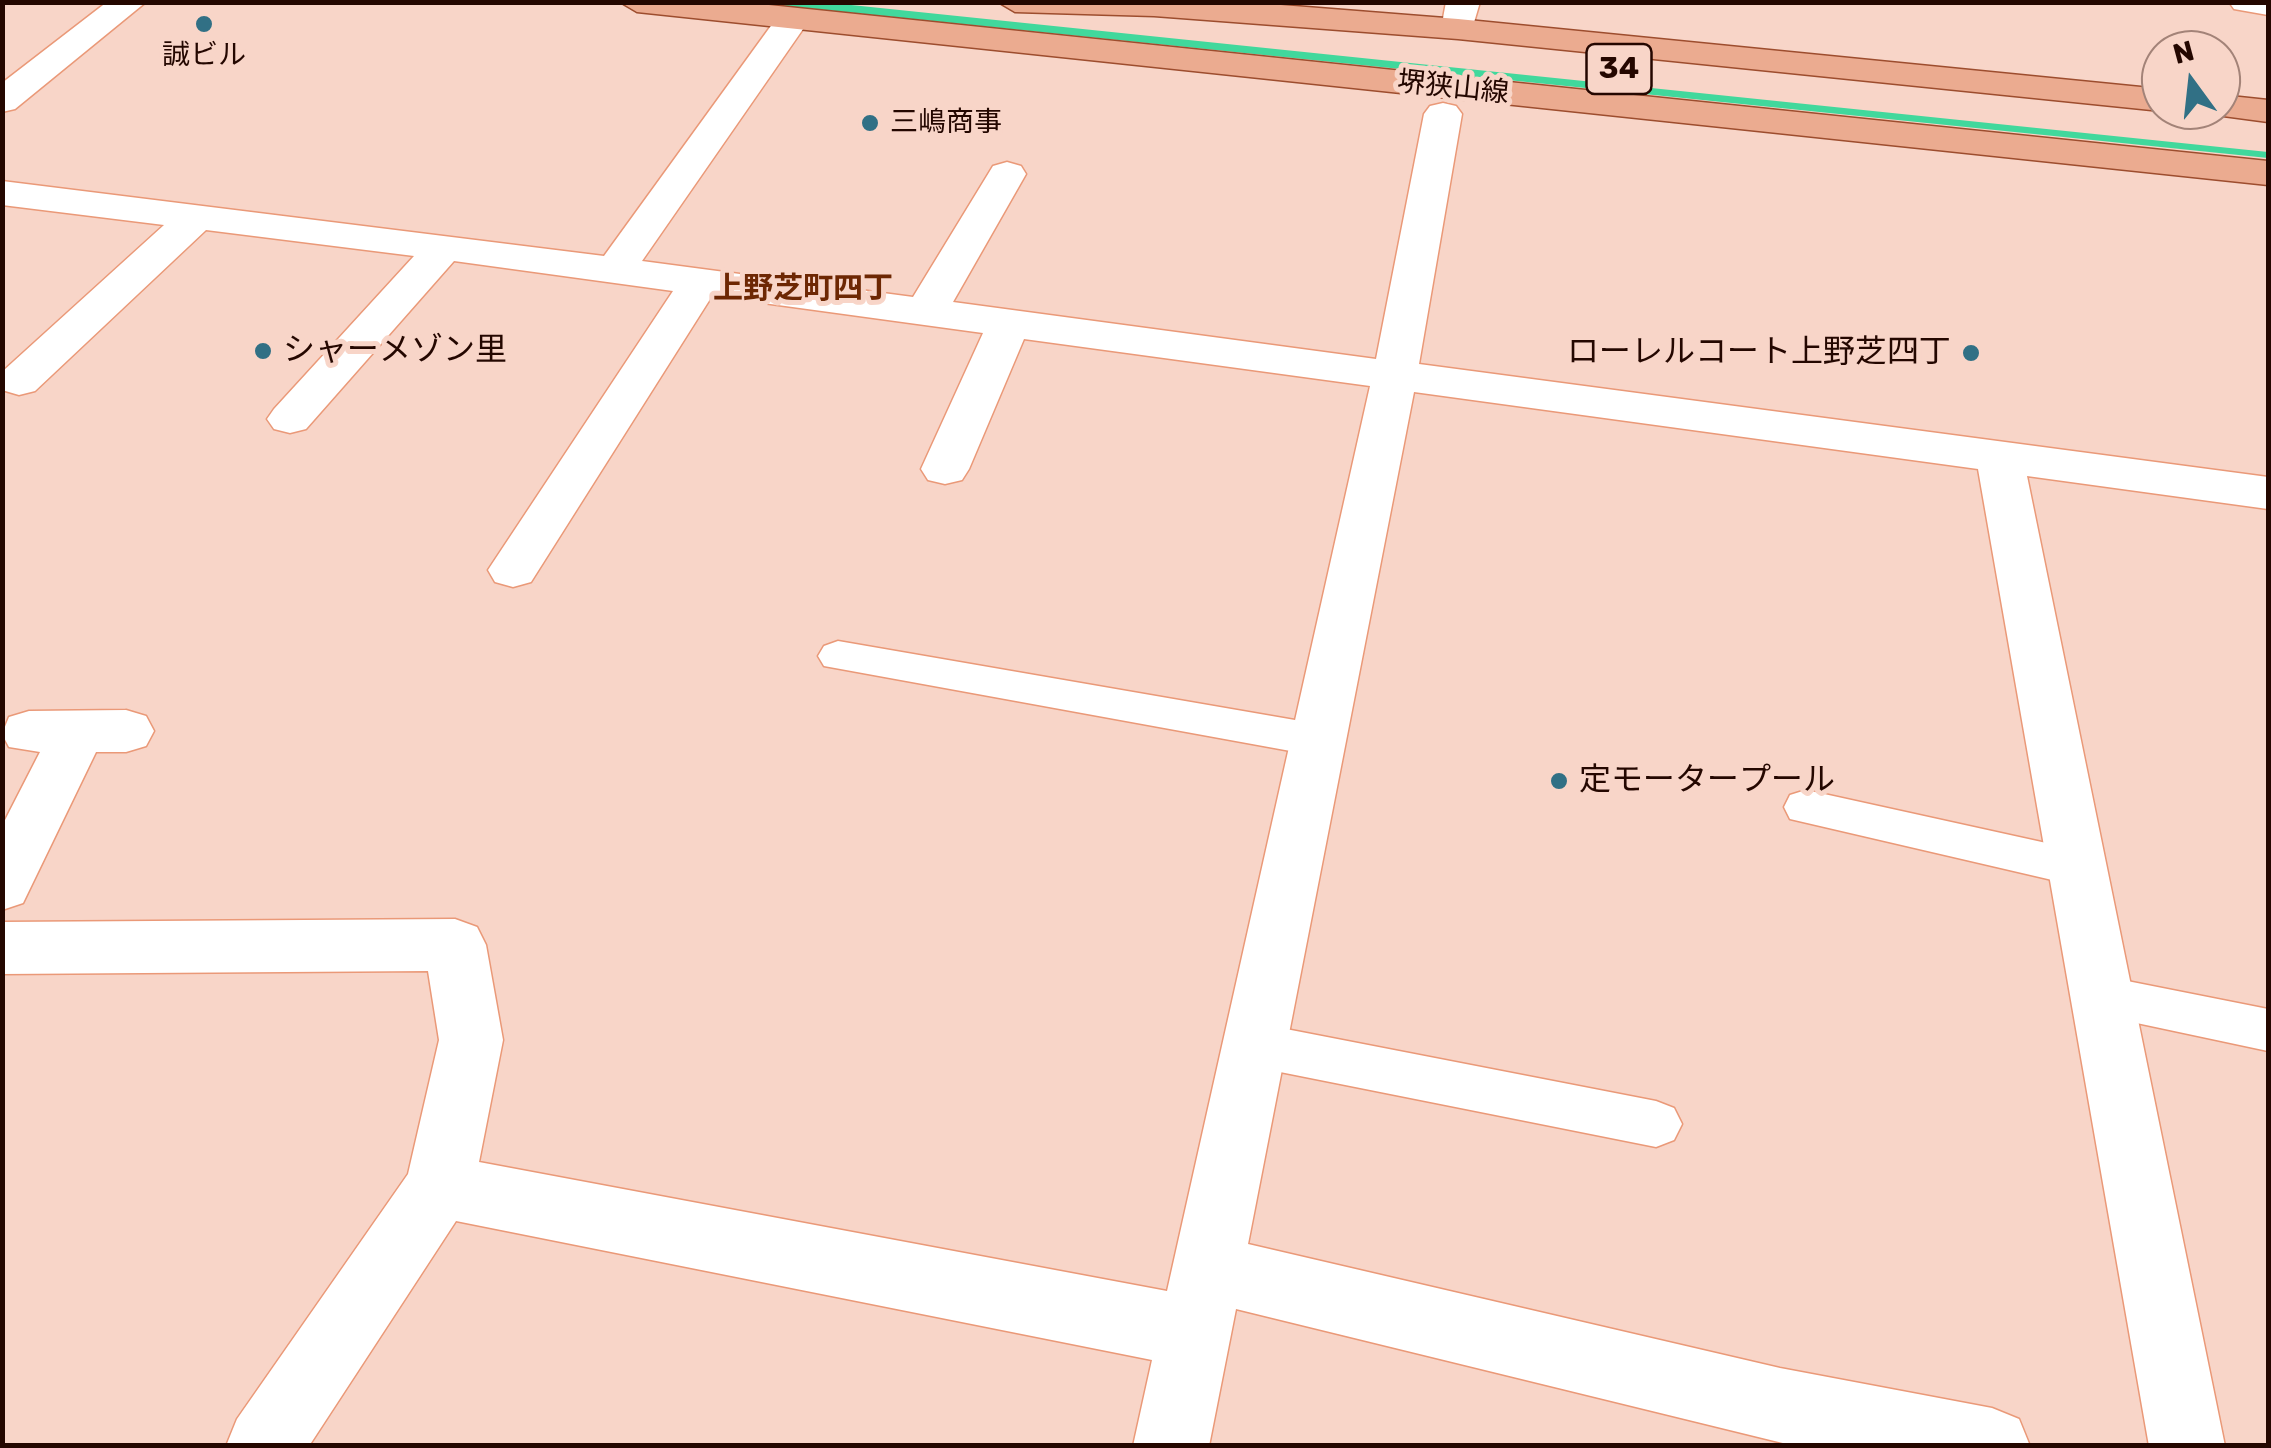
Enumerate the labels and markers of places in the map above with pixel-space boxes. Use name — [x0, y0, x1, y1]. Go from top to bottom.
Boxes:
marker: 誠ビル — [193, 13, 215, 35]
place label: 誠ビル — [162, 39, 246, 73]
place label: 三嶋商事 — [890, 106, 1002, 140]
marker: 三嶋商事 — [859, 112, 881, 134]
place label: シャーメゾン里 — [283, 332, 507, 370]
place label: ローレルコート上野芝四丁 — [1567, 334, 1951, 372]
marker: シャーメゾン里 — [252, 340, 274, 362]
marker: ローレルコート上野芝四丁 — [1960, 342, 1982, 364]
place label: 定モータープール — [1579, 762, 1835, 800]
marker: 定モータープール — [1548, 770, 1570, 792]

